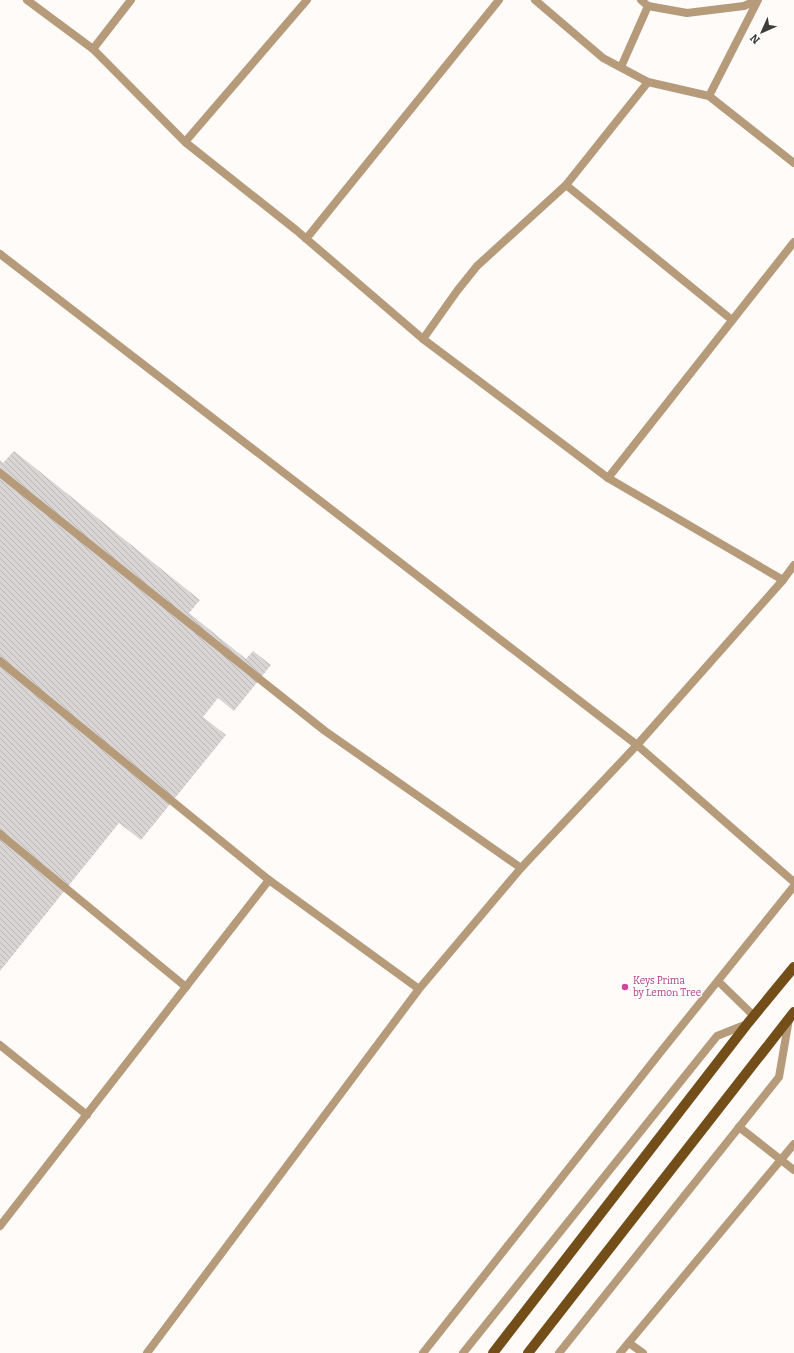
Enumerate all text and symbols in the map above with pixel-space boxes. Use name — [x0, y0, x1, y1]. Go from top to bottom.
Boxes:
north arrow — [742, 12, 782, 52]
text: N — [747, 31, 763, 46]
place label: Keys Prima by Lemon Tree — [633, 975, 701, 999]
marker: Keys Prima by Lemon Tree — [620, 982, 630, 992]

